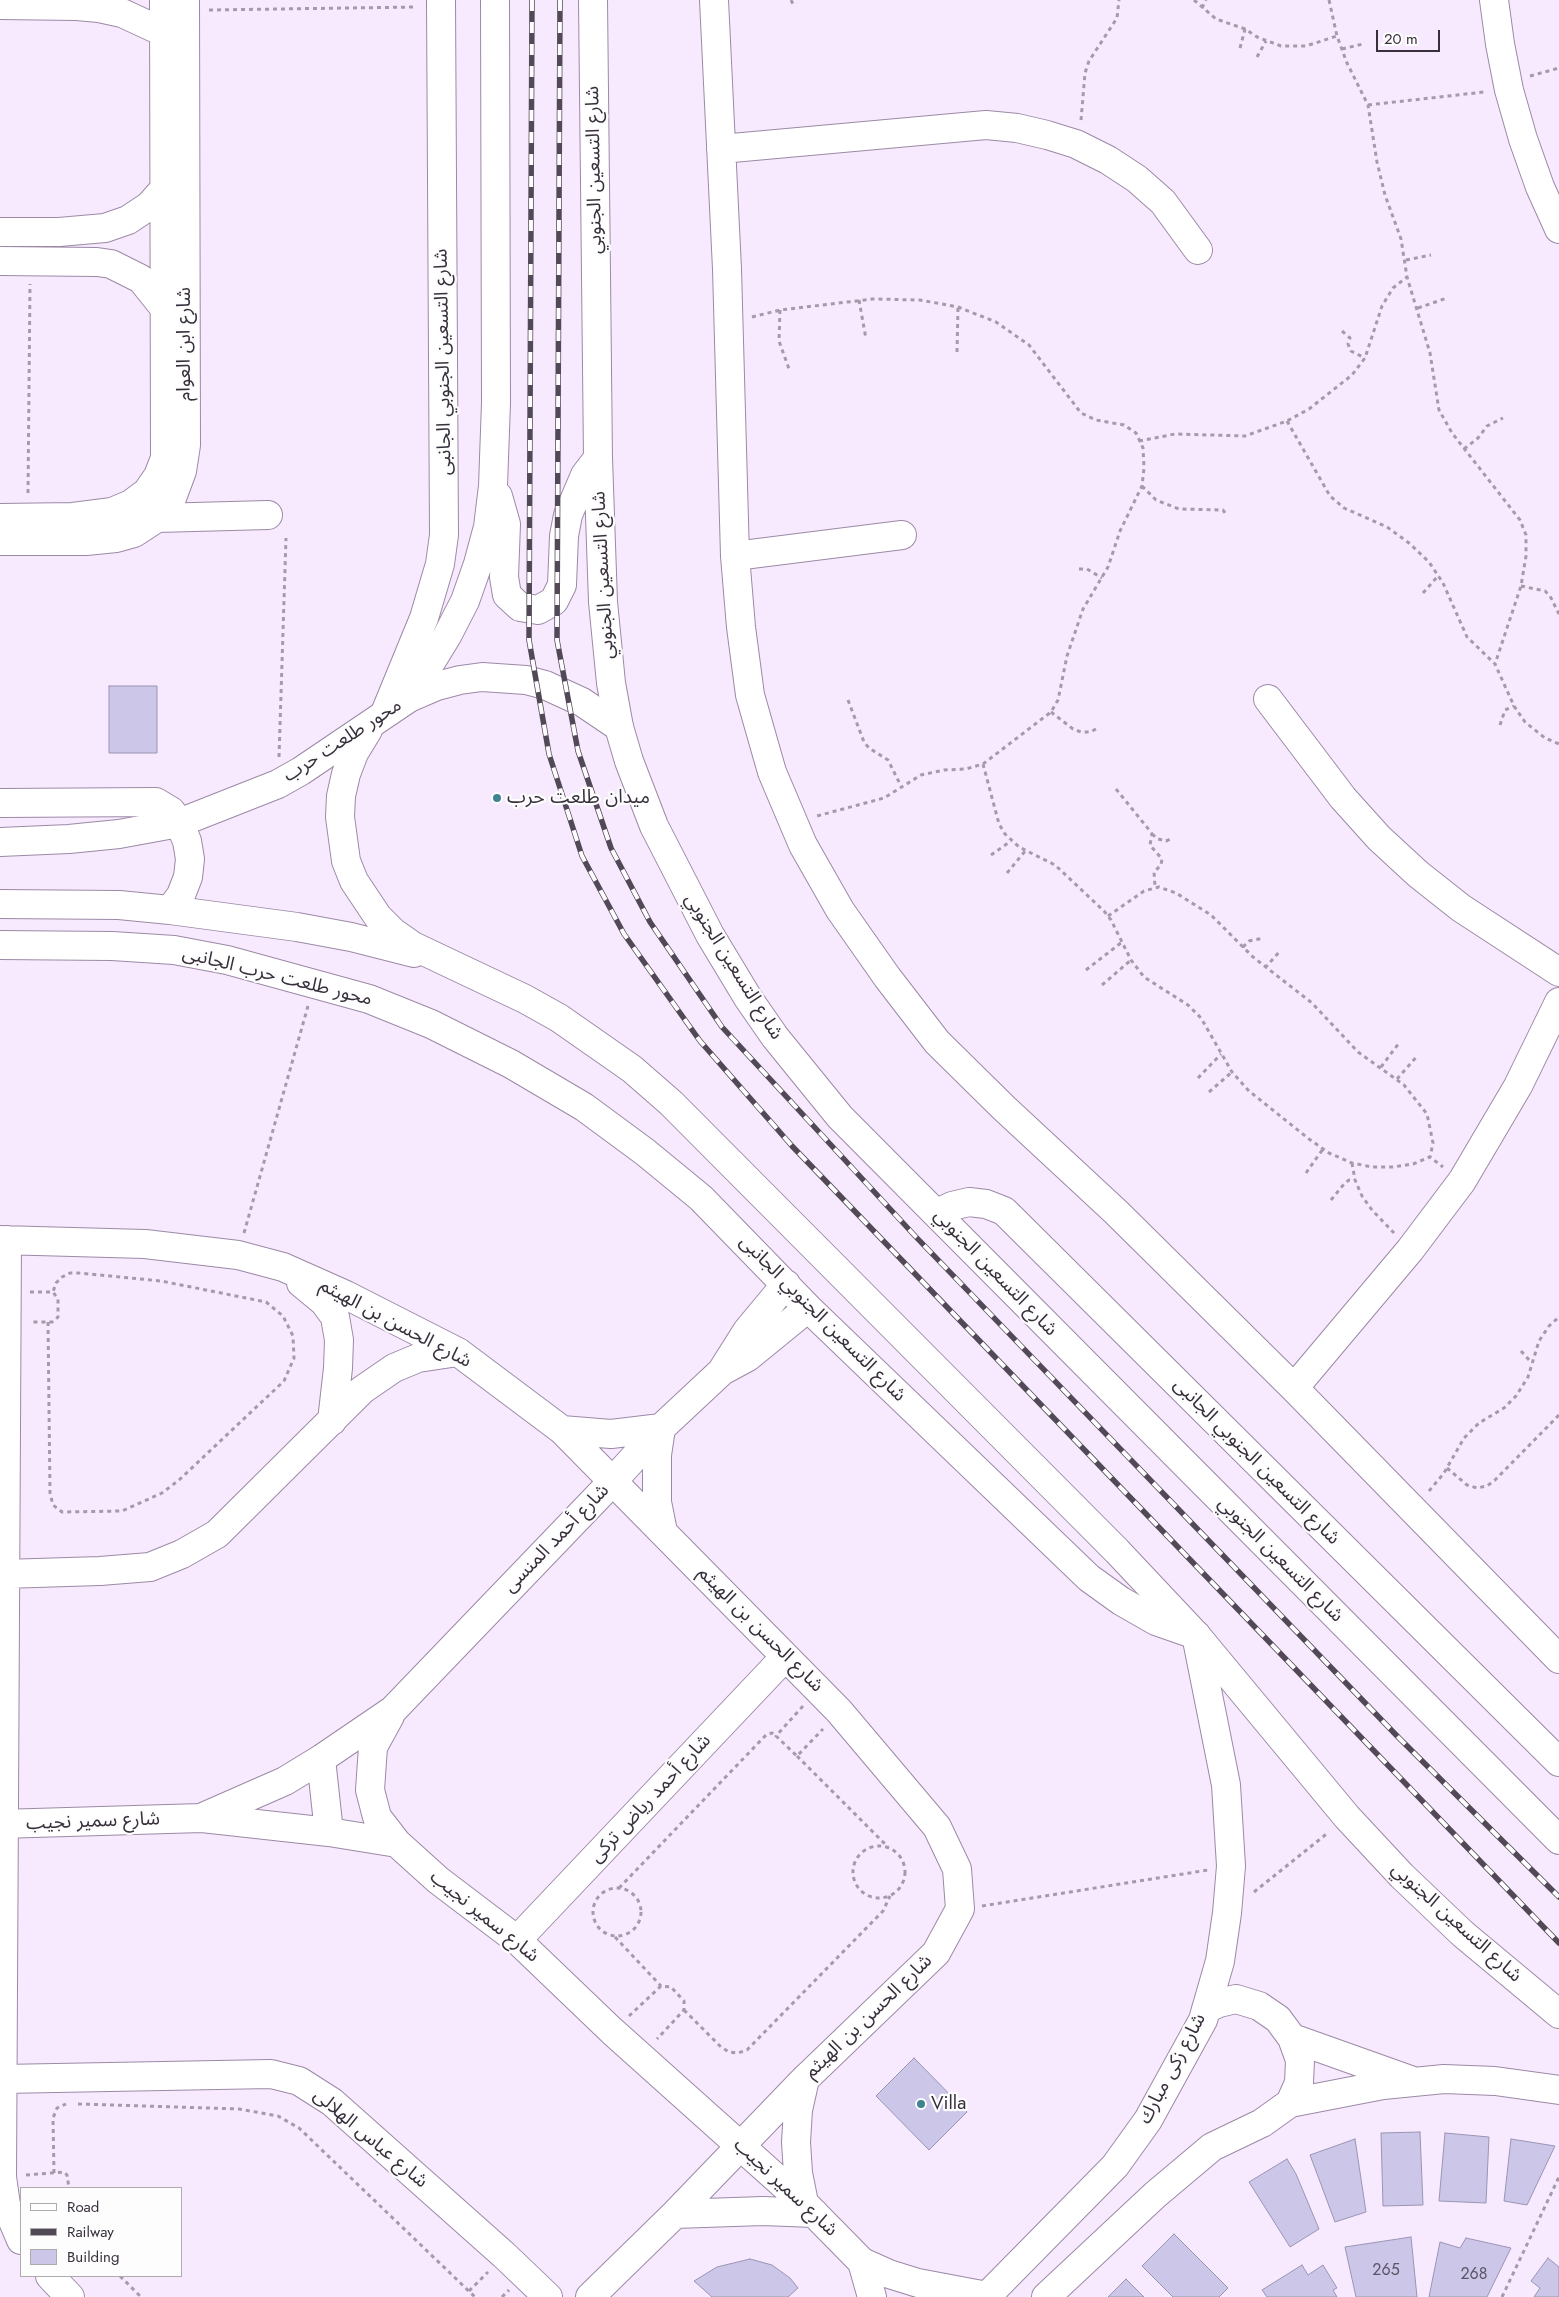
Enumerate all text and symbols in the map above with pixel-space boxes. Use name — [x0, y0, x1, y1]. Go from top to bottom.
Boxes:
scale bar — [1379, 20, 1443, 52]
text: 20 m — [1384, 28, 1418, 50]
street label: شارع التسعين الجنوبي — [582, 86, 608, 254]
street label: شارع التسعين الجنوبي الجانبى — [431, 249, 457, 475]
street label: شارع ابن العوام — [174, 287, 196, 401]
street label: شارع التسعين الجنوبي — [588, 490, 620, 660]
street label: محور طلعت حرب — [280, 694, 406, 788]
place label: ميدان طلعت حرب — [507, 787, 650, 809]
marker: ميدان طلعت حرب — [491, 792, 503, 804]
street label: شارع التسعين الجنوبي — [679, 890, 787, 1044]
street label: محور طلعت حرب الجانبى — [180, 942, 374, 1012]
street label: شارع التسعين الجنوبي — [928, 1205, 1062, 1341]
street label: شارع التسعين الجنوبي الجانبى — [734, 1231, 910, 1407]
street label: شارع الحسن بن الهيثم — [315, 1274, 475, 1374]
street label: شارع التسعين الجنوبي الجانبى — [1168, 1374, 1344, 1550]
street label: شارع أحمد المنسى — [499, 1480, 615, 1598]
street label: شارع التسعين الجنوبي — [1212, 1492, 1348, 1628]
street label: شارع الحسن بن الهيثم — [692, 1562, 828, 1698]
street label: شارع أحمد رياض تركى — [586, 1730, 716, 1868]
street label: شارع سمير نجيب — [26, 1808, 160, 1836]
street label: شارع التسعين الجنوبي — [1386, 1858, 1526, 1988]
street label: شارع سمير نجيب — [425, 1866, 543, 1968]
street label: شارع الحسن بن الهيثم — [800, 1950, 938, 2084]
street label: شارع زكى مبارك — [1134, 2010, 1212, 2128]
street label: شارع عباس الهلالى — [308, 2084, 432, 2194]
place label: Villa — [931, 2093, 966, 2115]
marker: Villa — [915, 2098, 927, 2110]
street label: شارع سمير نجيب — [728, 2134, 842, 2242]
legend — [20, 2187, 182, 2277]
text: Road — [67, 2196, 99, 2218]
text: Railway — [67, 2221, 114, 2243]
text: Building — [67, 2246, 119, 2268]
house number: 265 — [1372, 2261, 1400, 2281]
house number: 268 — [1460, 2265, 1488, 2285]

